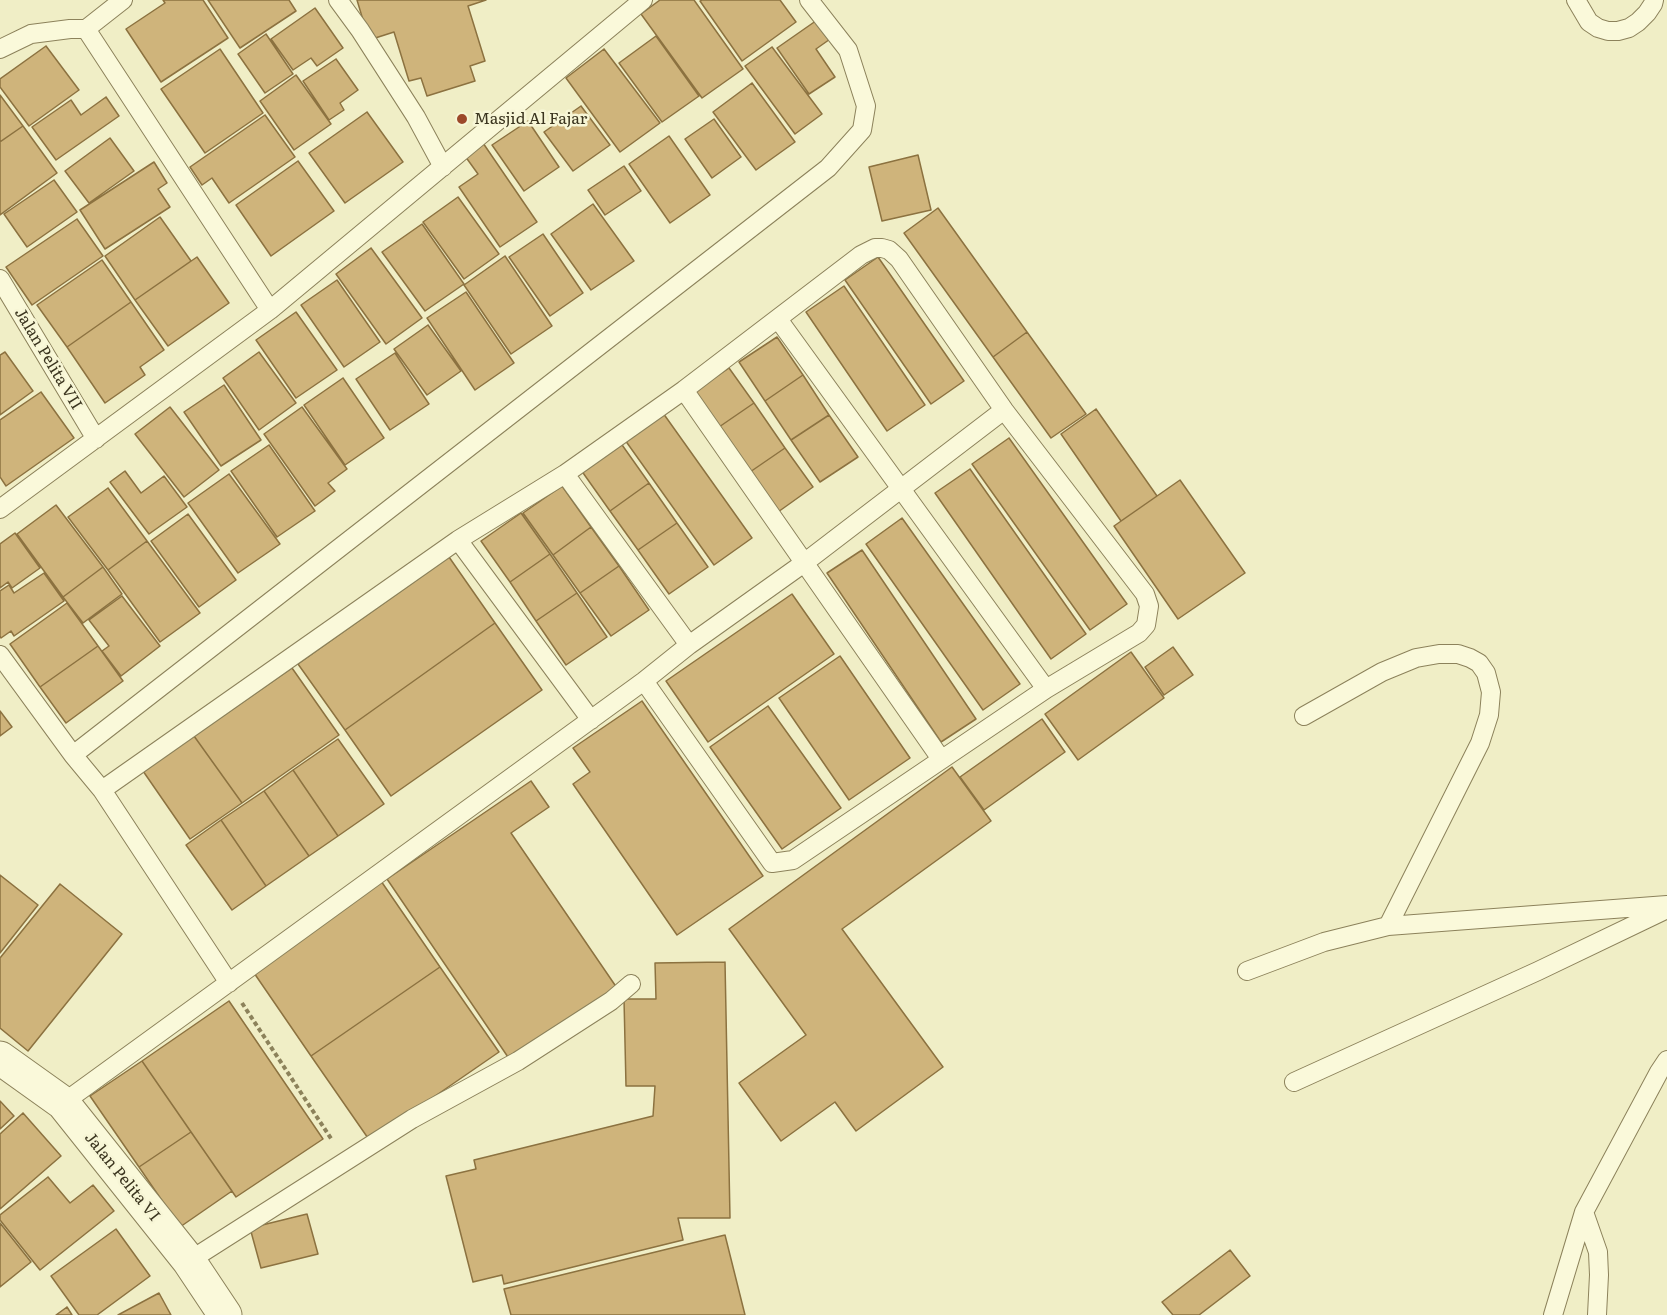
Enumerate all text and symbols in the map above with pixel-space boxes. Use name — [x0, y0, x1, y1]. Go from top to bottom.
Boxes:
place label: Masjid Al Fajar — [474, 109, 587, 129]
marker: Masjid Al Fajar — [455, 112, 469, 126]
street label: Jalan Pelita VII — [10, 305, 86, 413]
street label: Jalan Pelita VI — [80, 1129, 164, 1225]

